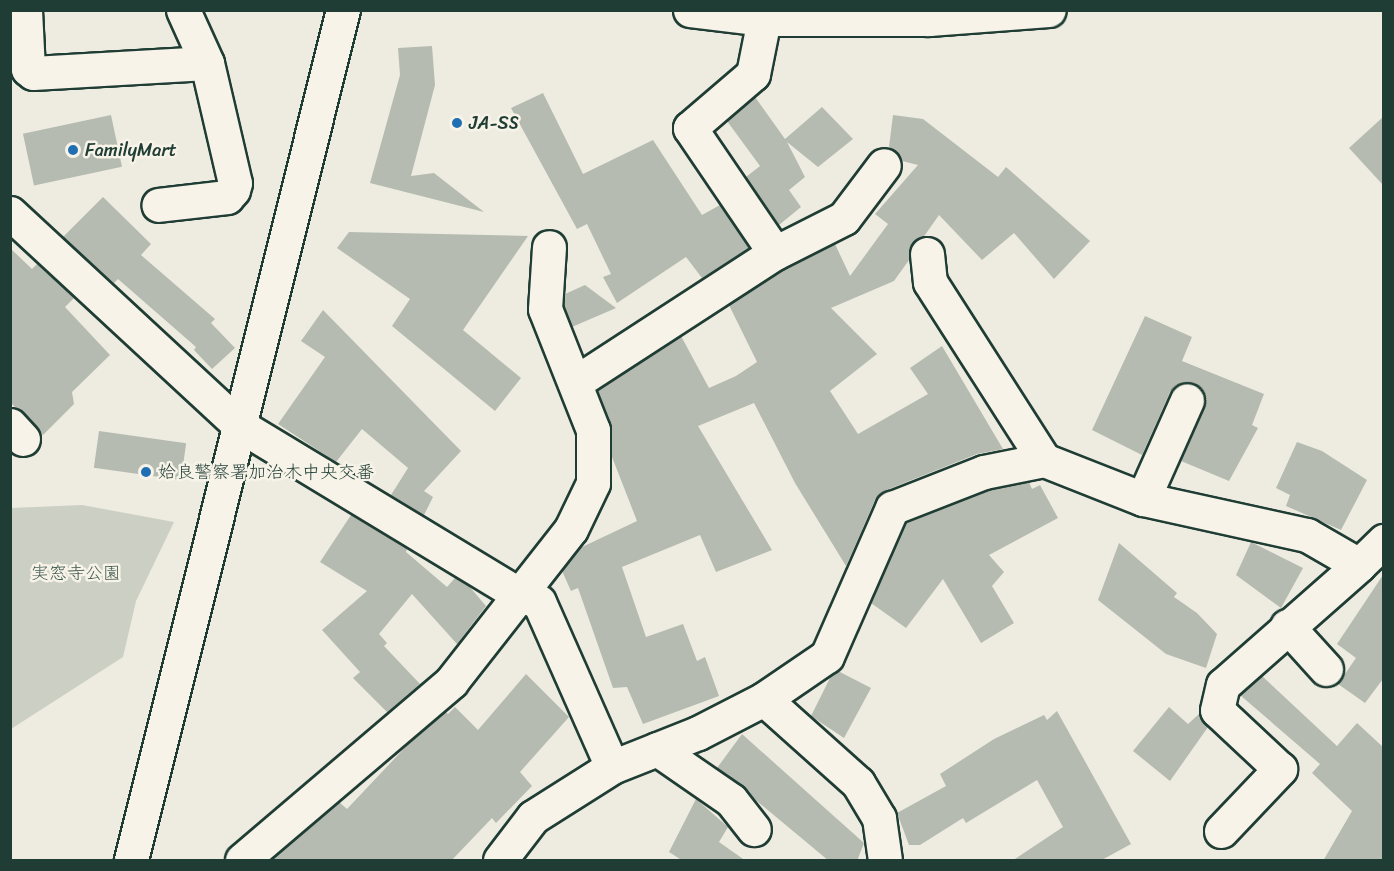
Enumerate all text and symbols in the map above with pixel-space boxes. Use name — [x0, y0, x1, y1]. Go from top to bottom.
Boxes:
place label: JA-SS — [469, 112, 519, 134]
marker: JA-SS — [450, 116, 464, 130]
place label: FamilyMart — [85, 139, 177, 161]
marker: FamilyMart — [66, 143, 80, 157]
place label: 姶良警察署加治木中央交番 — [158, 461, 374, 483]
marker: 姶良警察署加治木中央交番 — [139, 465, 153, 479]
park label: 実窓寺公園 — [31, 562, 121, 584]

